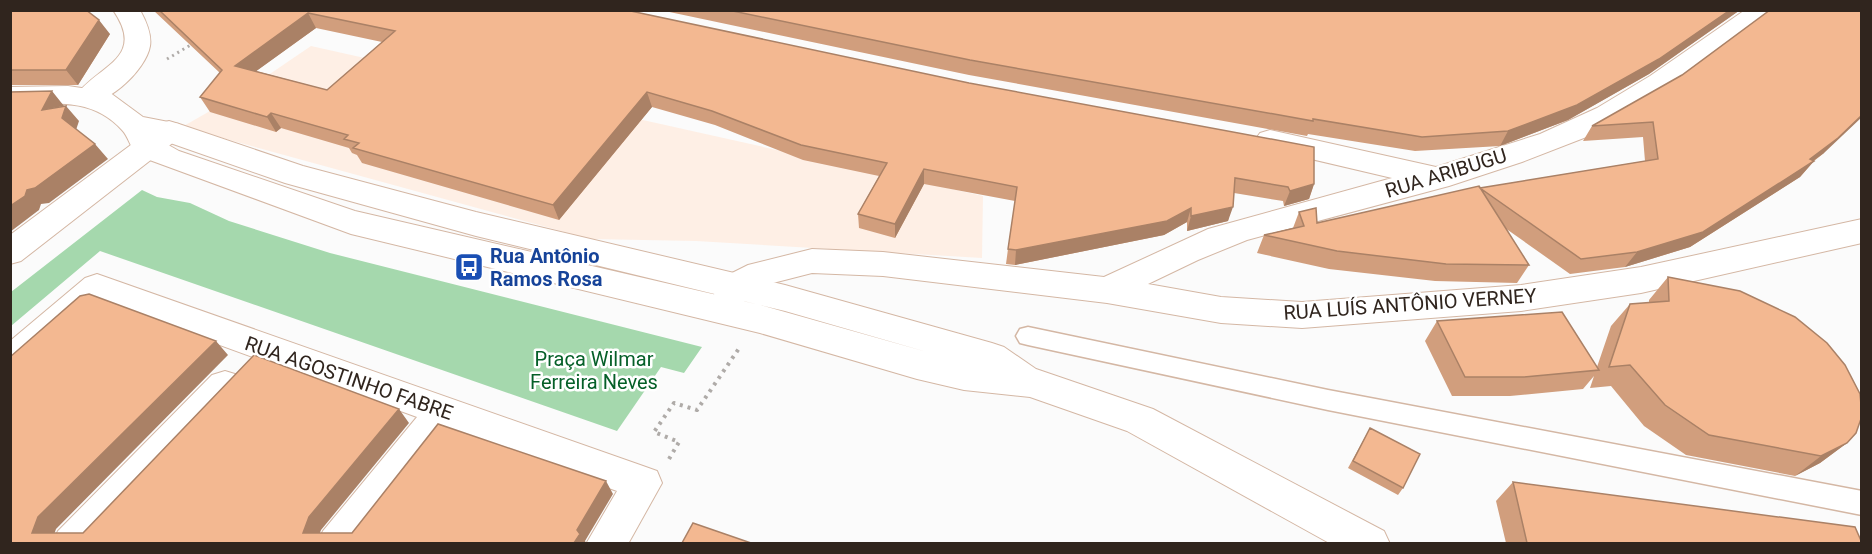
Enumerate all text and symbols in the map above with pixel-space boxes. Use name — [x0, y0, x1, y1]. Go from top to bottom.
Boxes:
street label: RUA ARIBUGU — [1382, 143, 1510, 203]
place label: Rua Antônio Ramos Rosa — [490, 244, 603, 291]
bus stop icon: Rua Antônio Ramos Rosa — [453, 251, 485, 283]
street label: RUA LUÍS ANTÔNIO VERNEY — [1283, 283, 1537, 325]
street label: RUA AGOSTINHO FABRE — [242, 331, 456, 425]
park label: Praça Wilmar Ferreira Neves — [530, 347, 658, 394]

